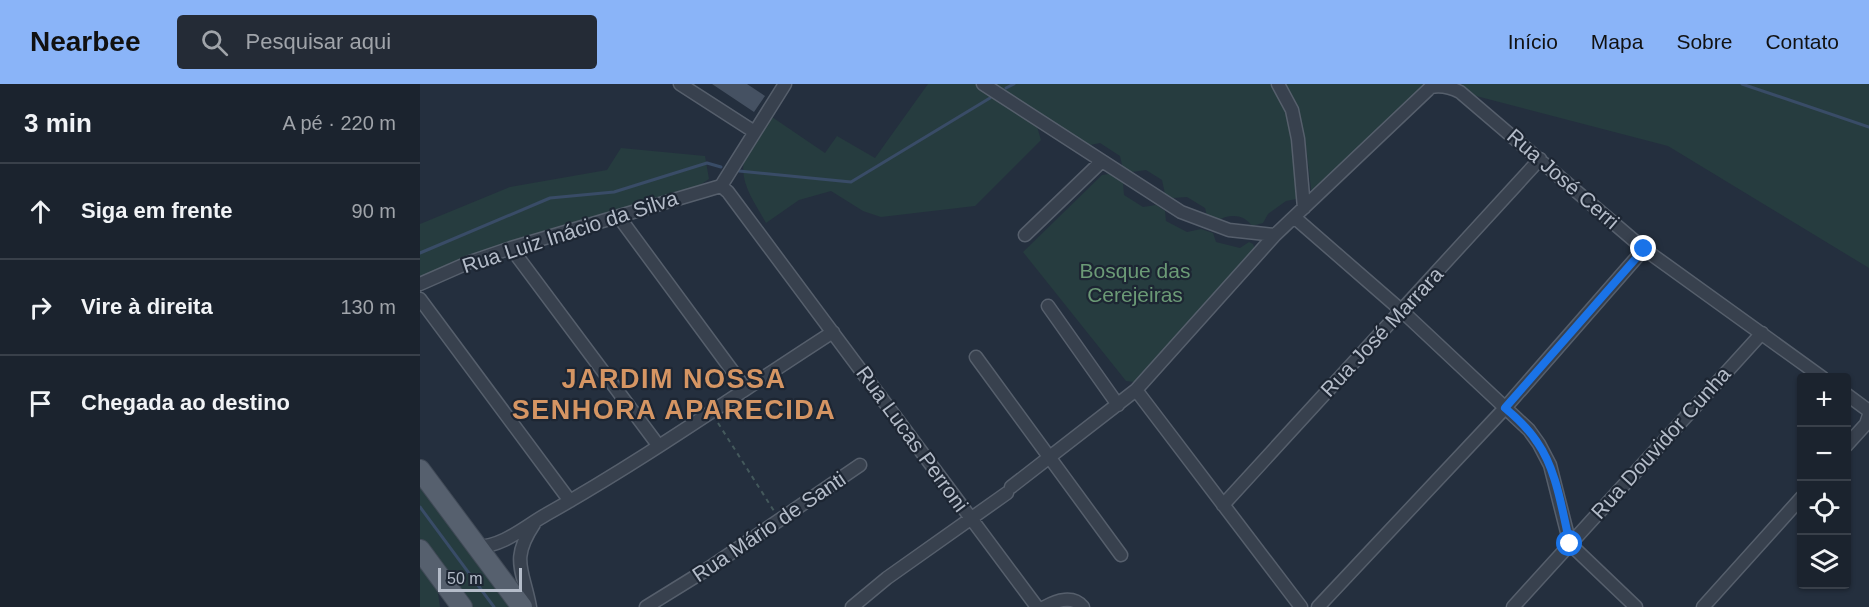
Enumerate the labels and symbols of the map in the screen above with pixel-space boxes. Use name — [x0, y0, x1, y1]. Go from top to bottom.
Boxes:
street label: Rua José Cerri — [1503, 124, 1624, 233]
street label: Rua Luiz Inácio da Silva — [459, 186, 681, 277]
route end — [1630, 235, 1656, 261]
park label: Bosque das Cerejeiras — [1080, 259, 1190, 306]
street label: Rua José Marrara — [1316, 262, 1448, 401]
street label: Rua Lucas Perroni — [852, 362, 973, 516]
street label: Rua Douvidor Cunha — [1586, 362, 1735, 523]
district label: JARDIM NOSSA SENHORA APARECIDA — [512, 364, 836, 425]
street label: Rua Mário de Santi — [688, 467, 850, 586]
route start — [1556, 530, 1582, 556]
scale bar — [438, 565, 522, 592]

